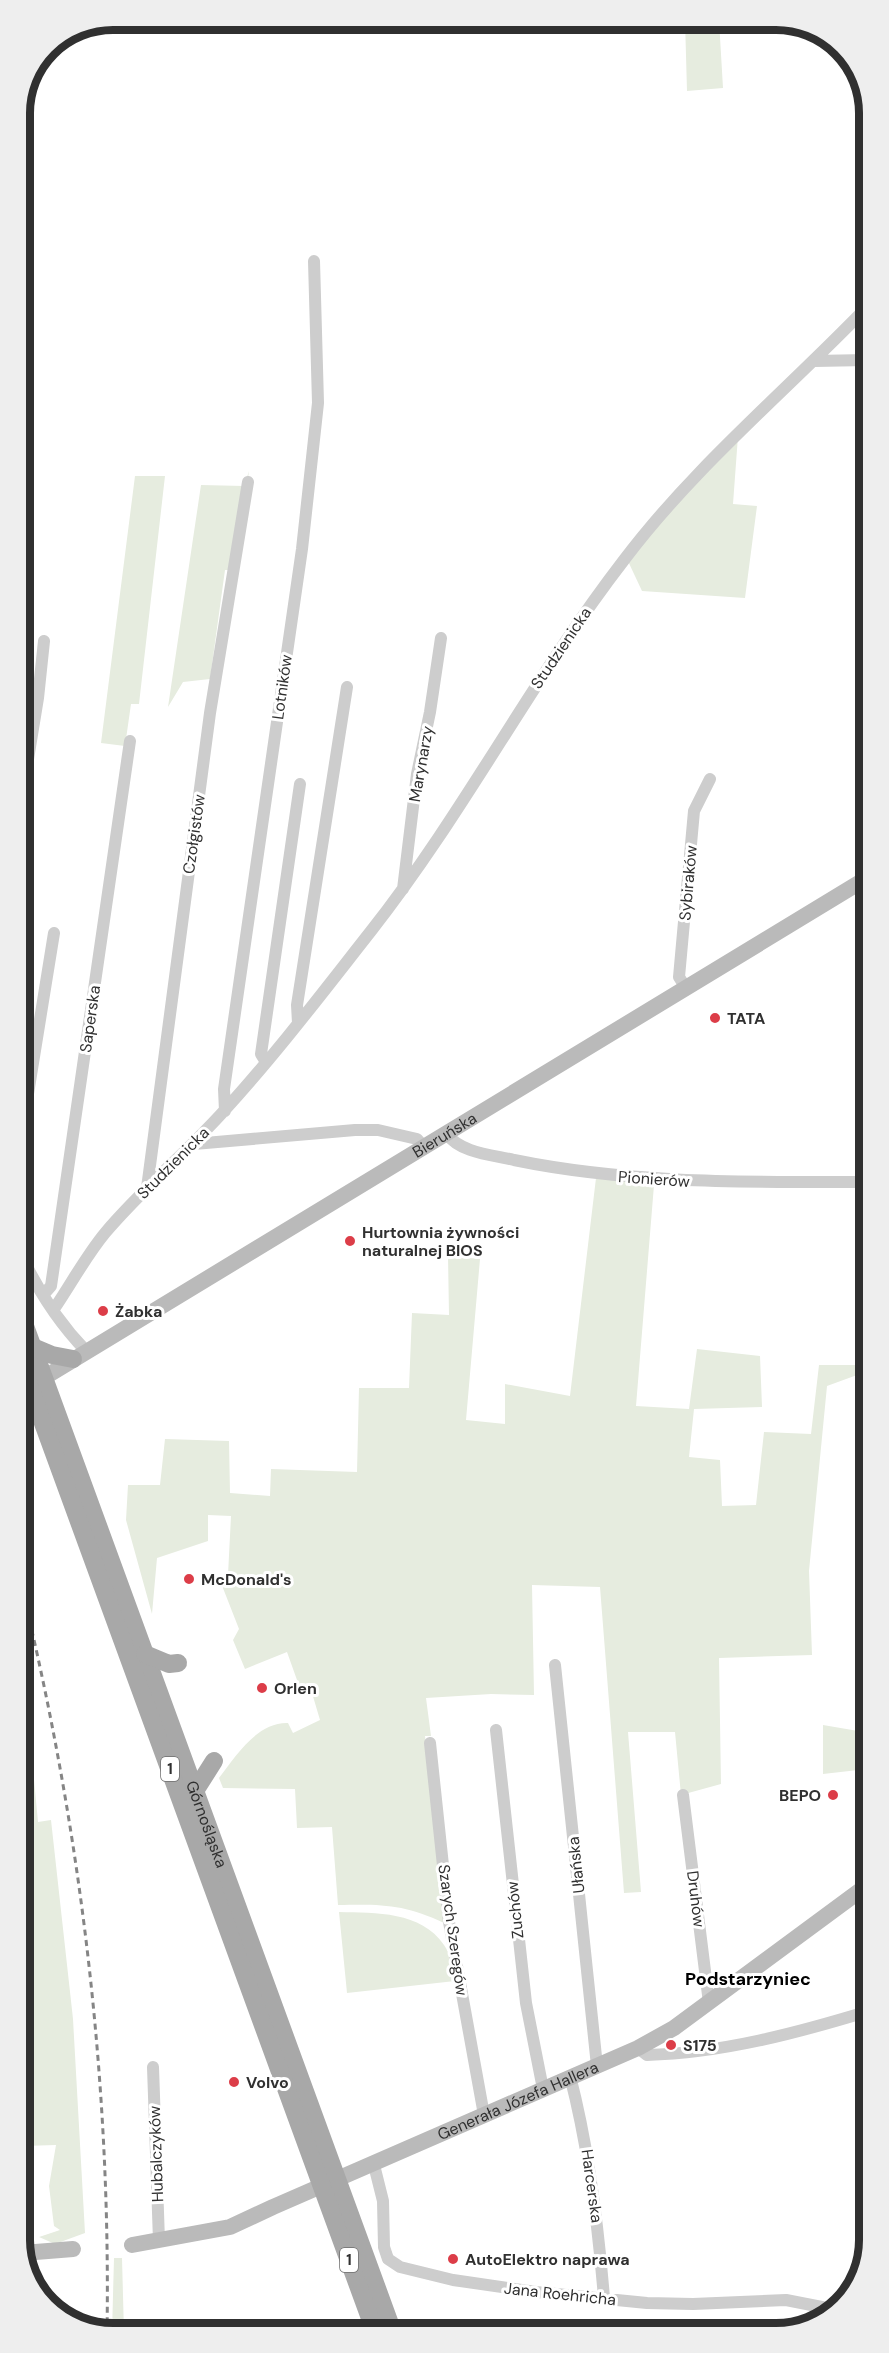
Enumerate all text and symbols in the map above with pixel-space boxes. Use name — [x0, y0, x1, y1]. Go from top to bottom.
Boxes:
street label: Studzienicka — [526, 603, 596, 693]
street label: Lotników — [267, 653, 297, 721]
street label: Marynarzy — [404, 724, 438, 804]
street label: Czołgistów — [178, 793, 210, 875]
street label: Sybiraków — [674, 844, 702, 922]
street label: Saperska — [75, 984, 105, 1054]
place label: TATA — [727, 1008, 765, 1029]
marker: TATA — [708, 1011, 722, 1025]
street label: Bieruńska — [408, 1107, 480, 1162]
street label: Studzienicka — [132, 1122, 214, 1204]
street label: Pionierów — [617, 1166, 691, 1192]
place label: Hurtownia żywności naturalnej BIOS — [362, 1222, 519, 1261]
marker: Hurtownia żywności naturalnej BIOS — [343, 1234, 357, 1248]
place label: Żabka — [115, 1301, 162, 1322]
marker: Żabka — [96, 1304, 110, 1318]
place label: McDonald's — [201, 1569, 292, 1590]
marker: McDonald's — [182, 1572, 196, 1586]
place label: Orlen — [274, 1678, 317, 1699]
marker: Orlen — [255, 1681, 269, 1695]
road number: 1 — [161, 1757, 179, 1781]
street label: Górnośląska — [182, 1778, 233, 1871]
place label: BEPO — [779, 1785, 821, 1806]
marker: BEPO — [826, 1788, 840, 1802]
street label: Ułańska — [563, 1835, 589, 1895]
street label: Szarych Szeregów — [433, 1863, 473, 1997]
street label: Druhów — [682, 1870, 710, 1928]
street label: Zuchów — [502, 1880, 528, 1940]
district label: Podstarzyniec — [685, 1967, 811, 1991]
place label: S175 — [683, 2035, 717, 2056]
marker: S175 — [664, 2038, 678, 2052]
street label: Generała Józefa Hallera — [434, 2056, 602, 2145]
place label: Volvo — [246, 2072, 289, 2093]
marker: Volvo — [227, 2075, 241, 2089]
street label: Hubalczyków — [144, 2105, 168, 2203]
street label: Harcerska — [576, 2148, 608, 2224]
road number: 1 — [340, 2248, 358, 2272]
place label: AutoElektro naprawa — [465, 2249, 630, 2270]
marker: AutoElektro naprawa — [446, 2252, 460, 2266]
street label: Jana Roehricha — [503, 2278, 617, 2310]

